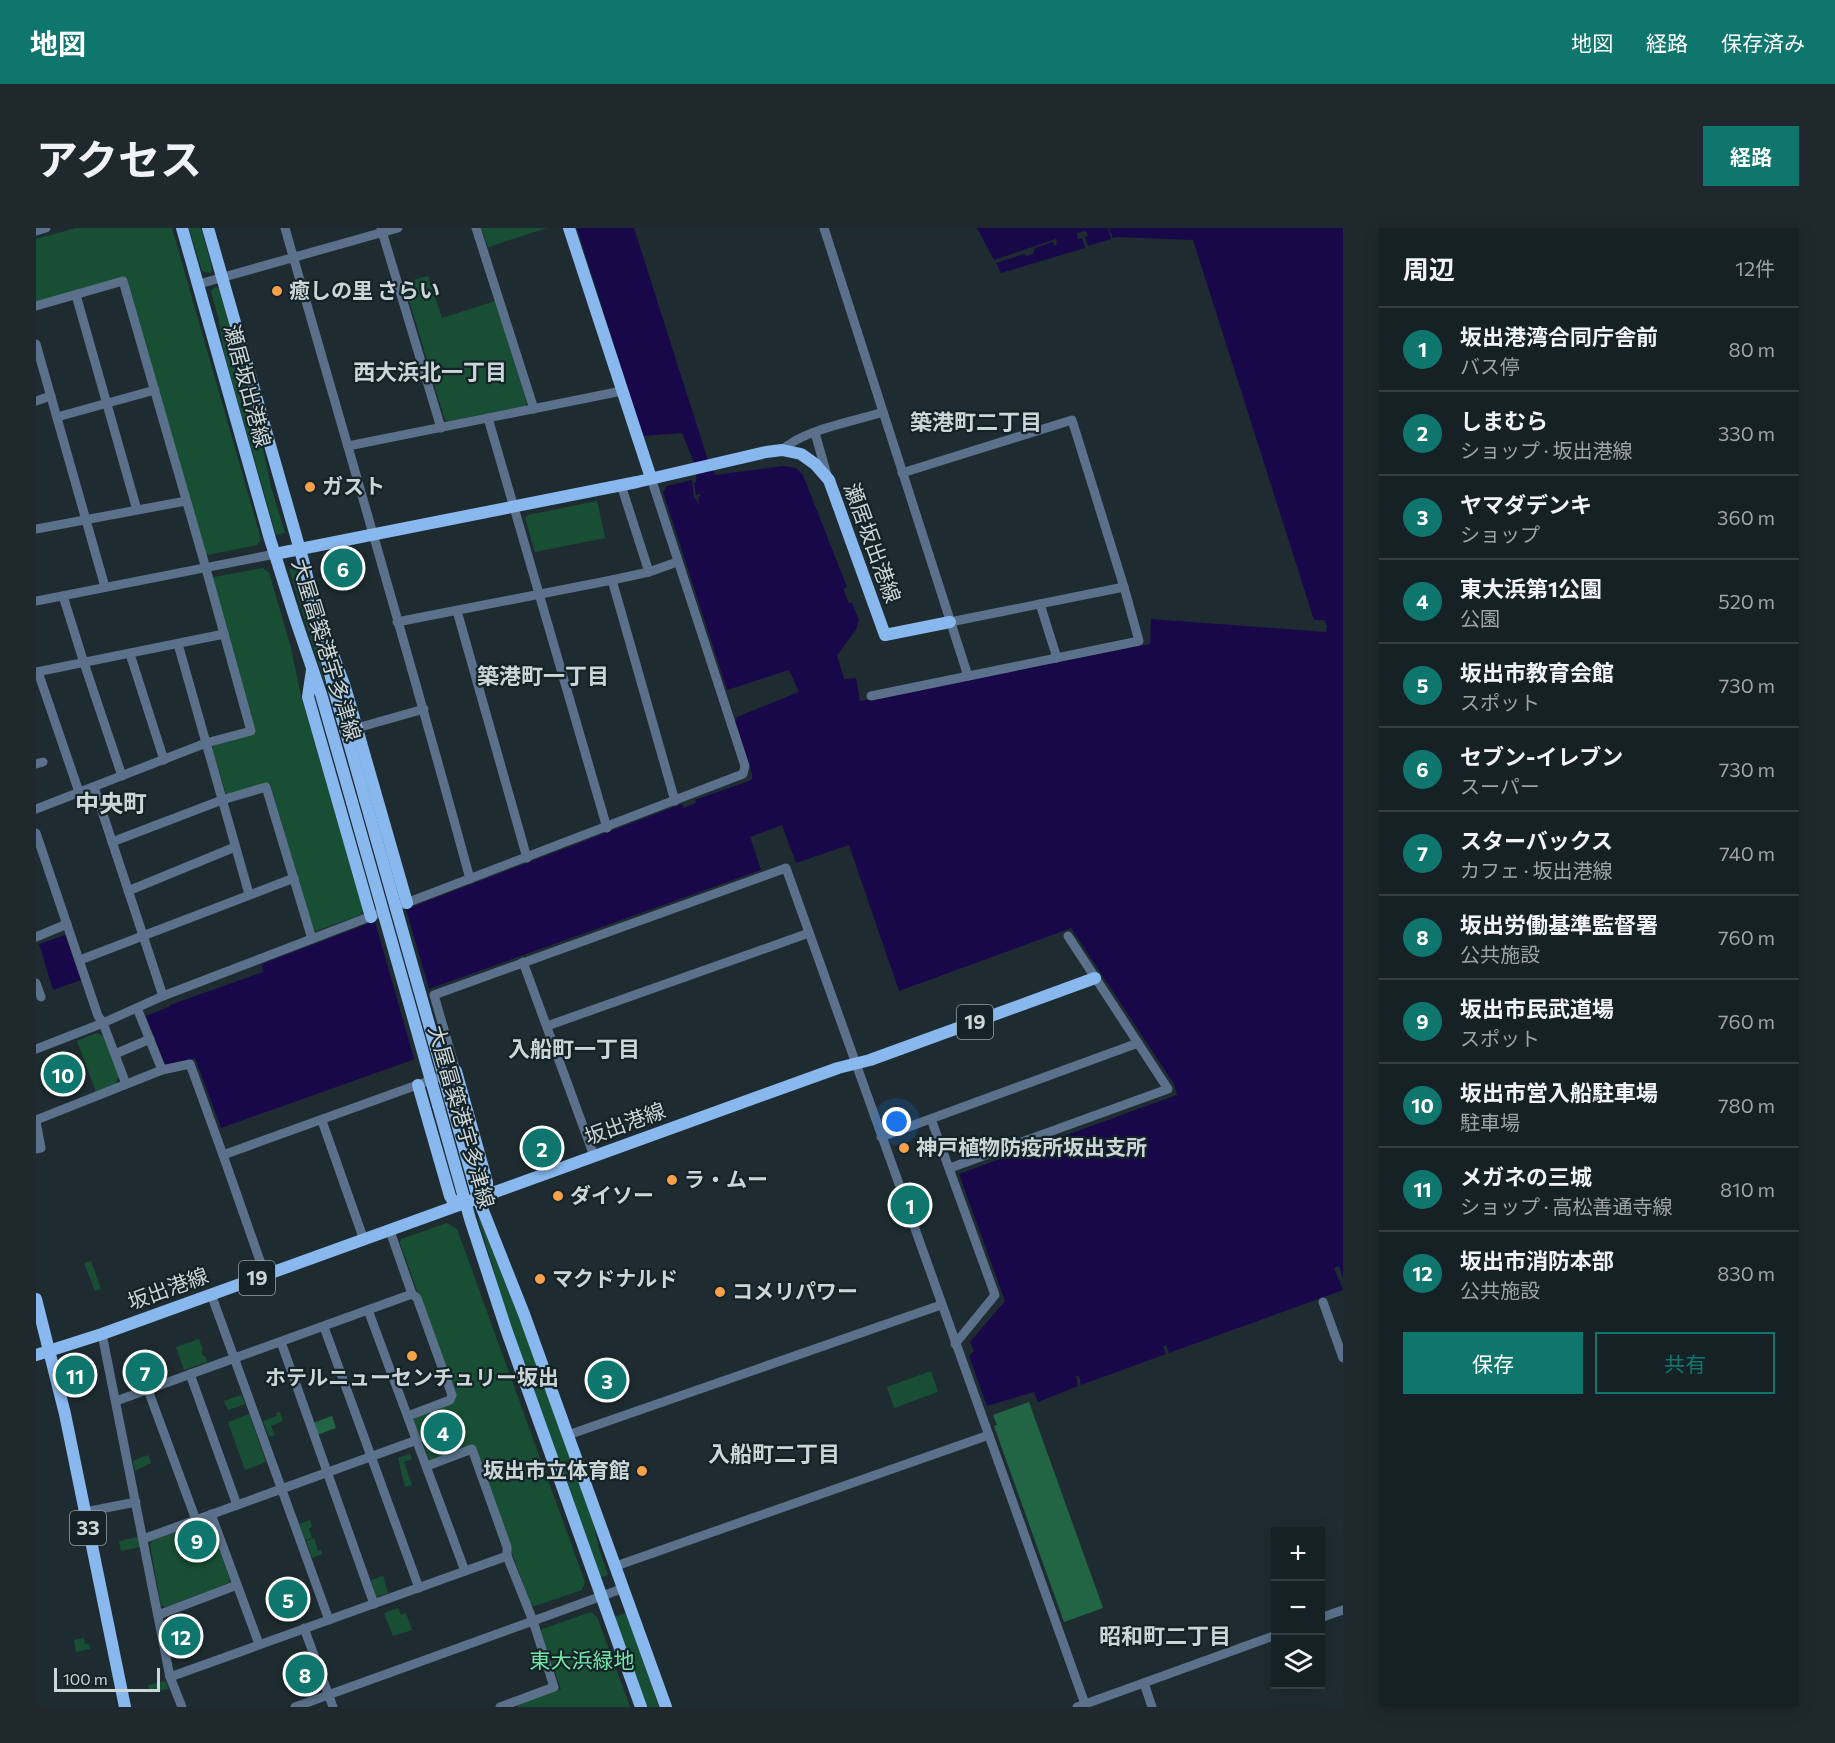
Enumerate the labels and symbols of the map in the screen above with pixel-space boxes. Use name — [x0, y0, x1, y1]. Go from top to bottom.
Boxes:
place label: 癒しの里 さらい — [289, 277, 440, 302]
marker: 癒しの里 さらい — [270, 284, 284, 298]
street label: 瀬居坂出港線 — [220, 322, 277, 450]
district label: 西大浜北一丁目 — [353, 358, 507, 385]
district label: 築港町二丁目 — [910, 408, 1042, 435]
place label: ガスト — [322, 473, 385, 498]
street label: 瀬居坂出港線 — [840, 479, 907, 606]
marker: ガスト — [303, 480, 317, 494]
pin: 6 — [324, 546, 362, 590]
street label: 大屋冨築港宇多津線 — [288, 556, 367, 744]
district label: 築港町一丁目 — [477, 662, 609, 689]
district label: 中央町 — [75, 788, 147, 817]
road number: 19 — [957, 1005, 993, 1039]
street label: 大屋冨築港宇多津線 — [424, 1022, 501, 1211]
district label: 入船町一丁目 — [508, 1035, 640, 1062]
pin: 10 — [44, 1052, 82, 1096]
street label: 坂出港線 — [581, 1096, 668, 1149]
your location — [882, 1107, 911, 1136]
pin: 2 — [522, 1126, 562, 1170]
place label: 神戸植物防疫所坂出支所 — [916, 1134, 1147, 1159]
marker: 神戸植物防疫所坂出支所 — [897, 1141, 911, 1155]
place label: ラ・ムー — [684, 1166, 768, 1191]
marker: ラ・ムー — [665, 1173, 679, 1187]
place label: ダイソー — [570, 1182, 654, 1207]
pin: 1 — [890, 1182, 930, 1228]
marker: ダイソー — [551, 1189, 565, 1203]
street label: 坂出港線 — [124, 1261, 211, 1314]
road number: 19 — [239, 1261, 275, 1295]
place label: マクドナルド — [552, 1265, 678, 1290]
marker: マクドナルド — [533, 1272, 547, 1286]
place label: コメリパワー — [732, 1278, 858, 1303]
marker: コメリパワー — [713, 1285, 727, 1299]
marker: ホテルニューセンチュリー坂出 — [405, 1349, 419, 1363]
pin: 7 — [126, 1350, 164, 1394]
pin: 11 — [56, 1352, 94, 1398]
pin: 3 — [588, 1358, 626, 1402]
place label: ホテルニューセンチュリー坂出 — [265, 1364, 559, 1389]
pin: 4 — [424, 1410, 462, 1454]
district label: 入船町二丁目 — [708, 1440, 840, 1467]
place label: 坂出市立体育館 — [483, 1457, 630, 1482]
marker: 坂出市立体育館 — [635, 1464, 649, 1478]
road number: 33 — [70, 1511, 106, 1545]
pin: 9 — [178, 1518, 216, 1562]
pin: 5 — [268, 1576, 308, 1622]
pin: 12 — [162, 1614, 200, 1658]
district label: 昭和町二丁目 — [1099, 1622, 1231, 1649]
park label: 東大浜緑地 — [530, 1647, 635, 1672]
pin: 8 — [286, 1652, 324, 1696]
scale bar — [54, 1665, 160, 1692]

